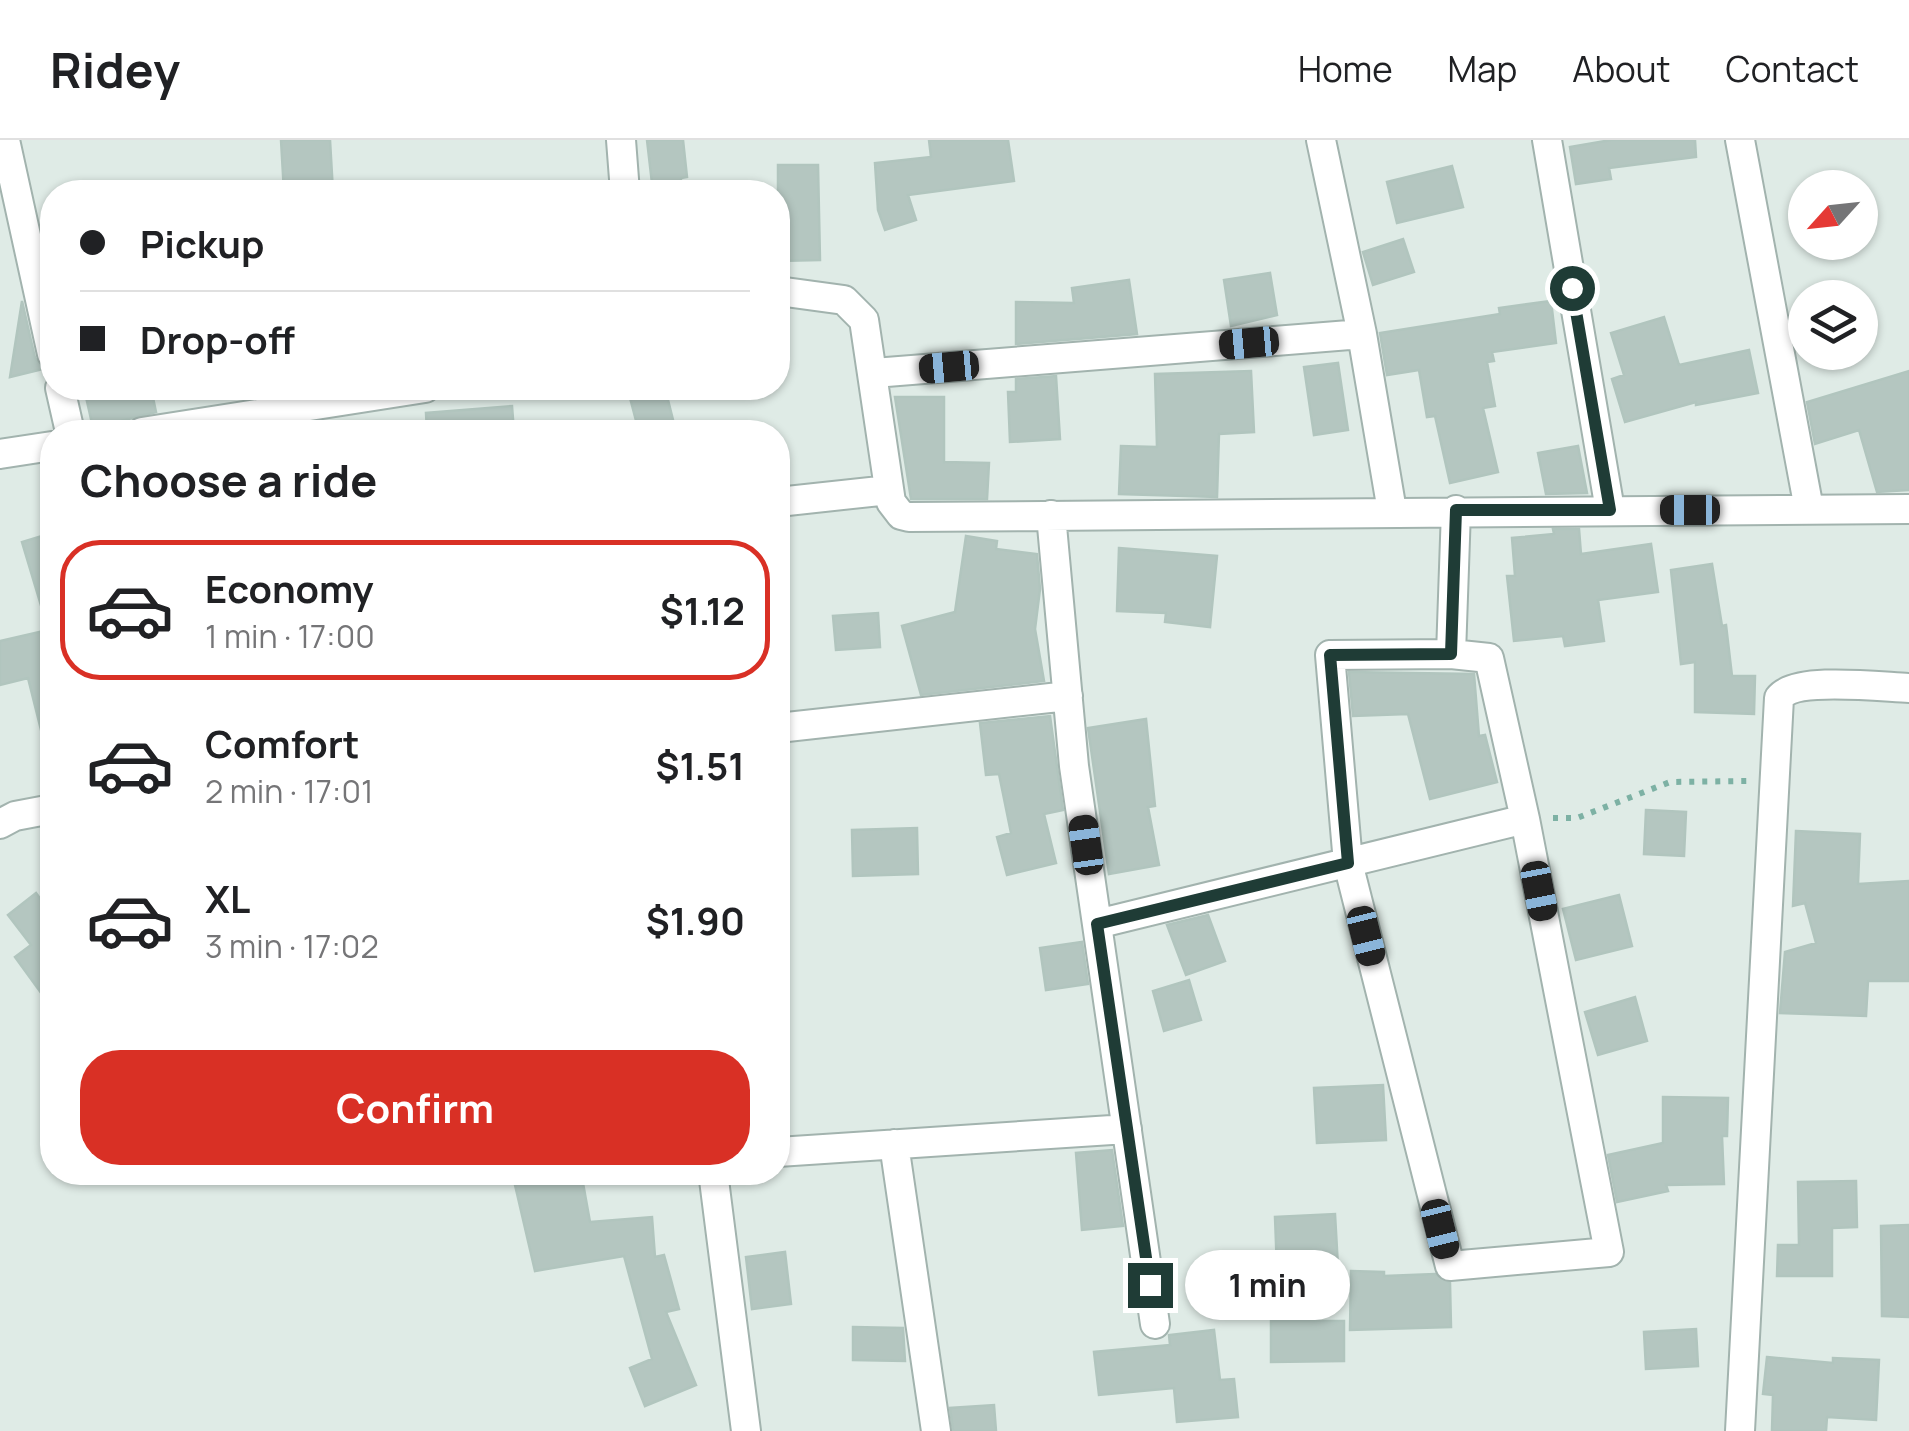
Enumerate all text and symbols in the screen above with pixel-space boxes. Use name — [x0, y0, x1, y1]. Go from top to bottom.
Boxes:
text: Ridey — [50, 37, 180, 102]
text: Home — [1298, 45, 1393, 93]
text: Map — [1448, 45, 1517, 93]
text: About — [1572, 45, 1671, 93]
text: Contact — [1726, 45, 1859, 93]
north arrow — [1788, 170, 1878, 260]
map controls — [1788, 170, 1878, 370]
text: Pickup — [140, 217, 264, 269]
route start — [1550, 266, 1595, 311]
button: layers — [1788, 280, 1878, 370]
text: Drop-off — [140, 313, 295, 365]
car — [1218, 325, 1280, 361]
car — [918, 349, 980, 385]
text: Choose a ride — [80, 449, 377, 511]
car — [1660, 495, 1720, 525]
text: Economy — [205, 562, 374, 614]
icon: car — [85, 565, 175, 655]
text: $1.12 — [660, 584, 745, 636]
text: 1 min · 17:00 — [205, 614, 375, 658]
text: Comfort — [205, 717, 359, 769]
icon: car — [85, 720, 175, 810]
text: $1.51 — [656, 739, 745, 791]
text: 2 min · 17:01 — [205, 769, 373, 813]
car — [1067, 813, 1105, 877]
car — [1519, 859, 1559, 923]
text: XL — [205, 872, 250, 924]
icon: car — [85, 875, 175, 965]
text: $1.90 — [646, 894, 745, 946]
car — [1344, 903, 1388, 969]
text: 3 min · 17:02 — [205, 924, 379, 968]
button: Confirm — [80, 1050, 750, 1165]
car — [1418, 1196, 1462, 1262]
callout: 1 min — [1185, 1250, 1350, 1320]
route end — [1128, 1263, 1173, 1308]
text: 1 min — [1228, 1263, 1307, 1307]

